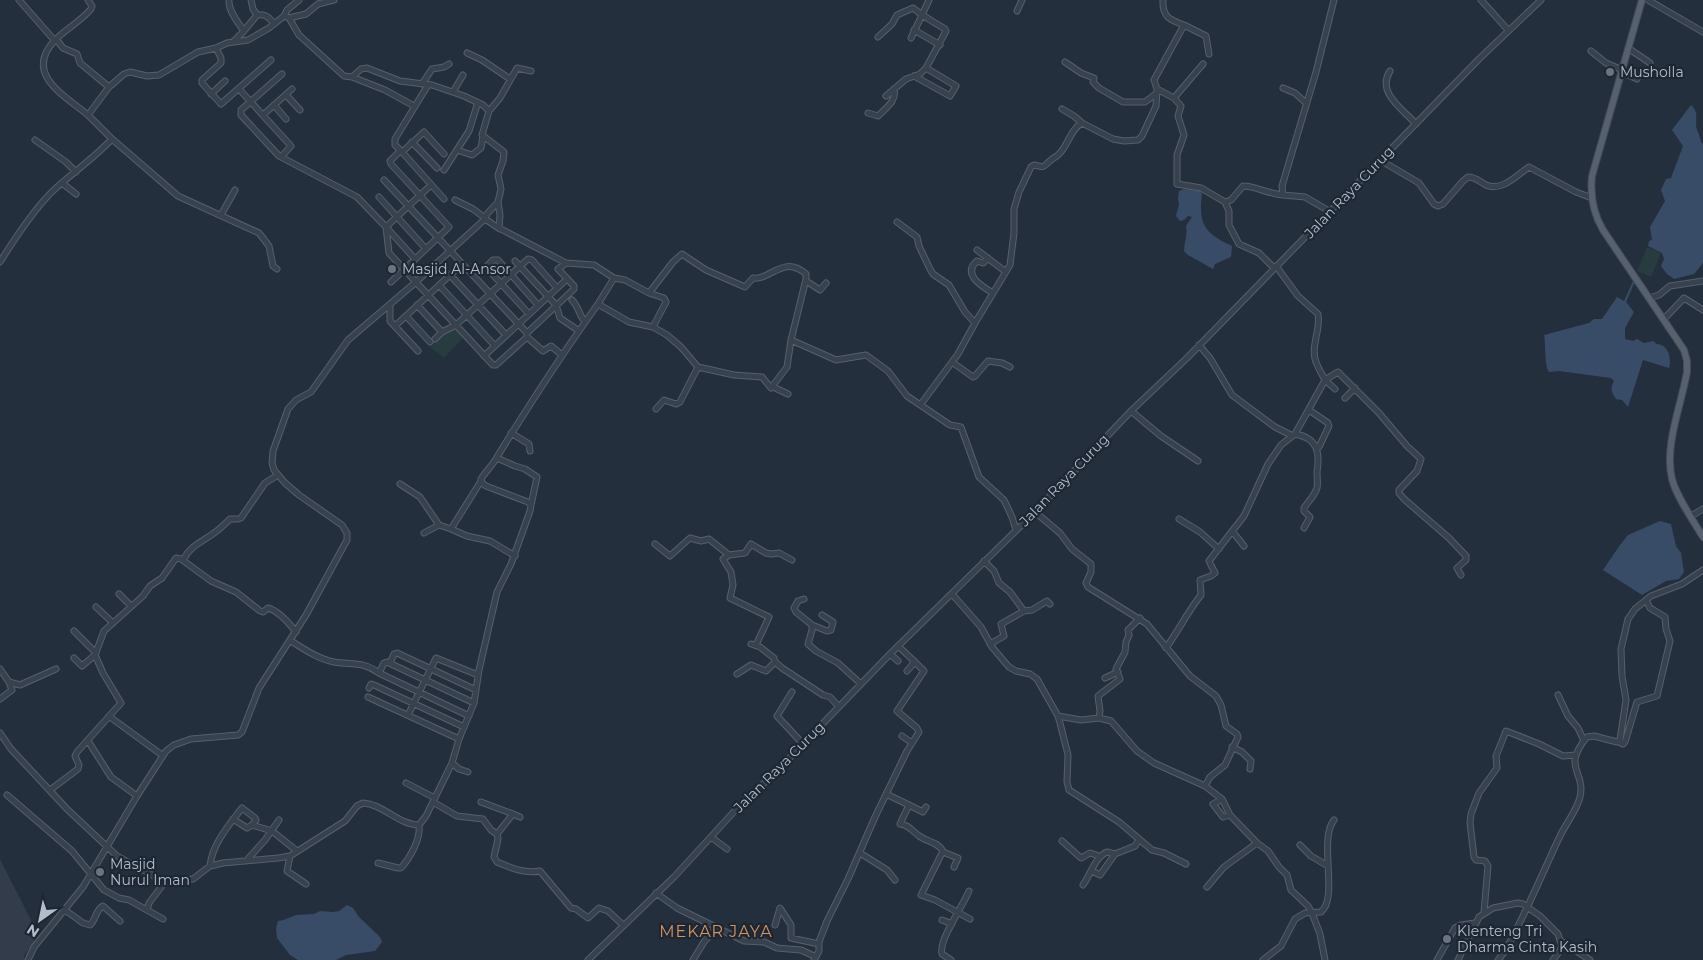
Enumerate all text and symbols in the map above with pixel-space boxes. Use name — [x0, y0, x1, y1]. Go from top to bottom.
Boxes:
place label: Musholla — [1620, 63, 1684, 81]
marker: Musholla — [1604, 66, 1616, 78]
street label: Jalan Raya Curug — [1300, 142, 1398, 243]
place label: Masjid Al-Ansor — [402, 260, 511, 278]
marker: Masjid Al-Ansor — [386, 263, 398, 275]
street label: Jalan Raya Curug — [1015, 430, 1113, 531]
street label: Jalan Raya Curug — [729, 718, 828, 817]
place label: Masjid Nurul Iman — [110, 855, 190, 889]
marker: Masjid Nurul Iman — [94, 866, 106, 878]
north arrow — [15, 895, 65, 945]
text: N — [23, 920, 43, 942]
district label: MEKAR JAYA — [659, 922, 773, 941]
place label: Klenteng Tri Dharma Cinta Kasih — [1457, 922, 1597, 956]
marker: Klenteng Tri Dharma Cinta Kasih — [1441, 933, 1453, 945]

